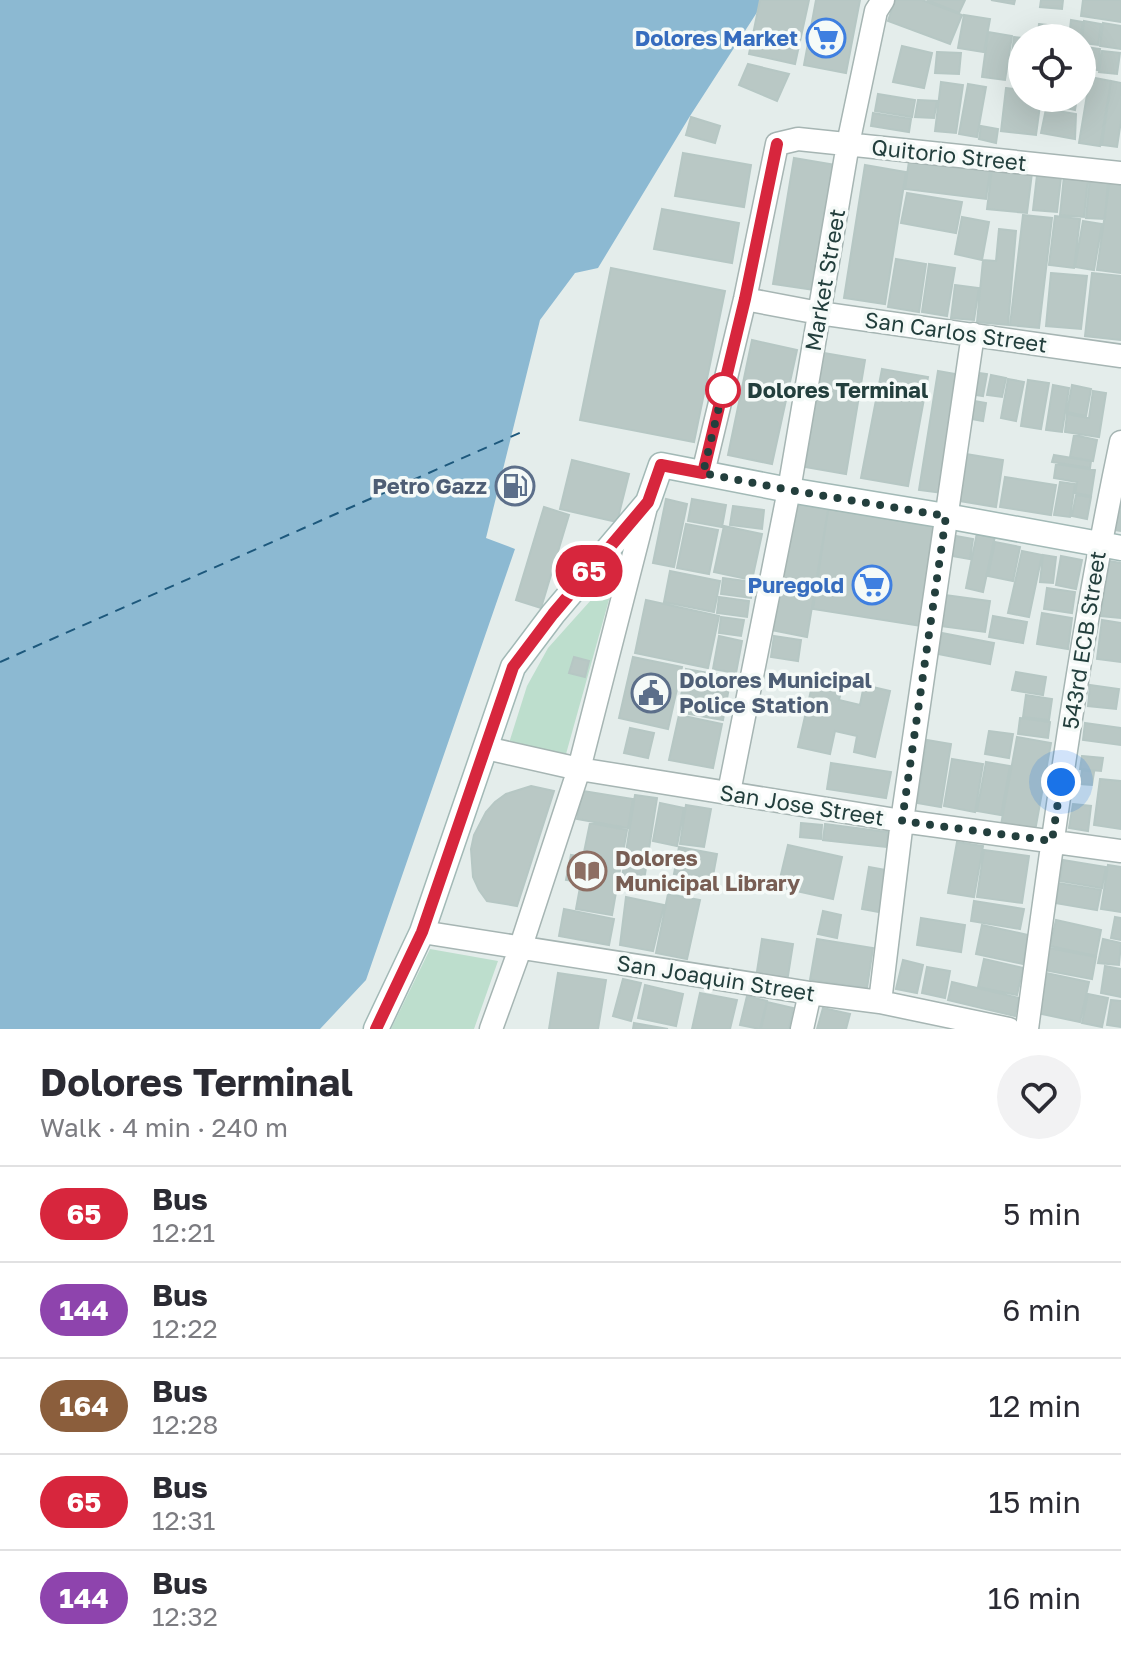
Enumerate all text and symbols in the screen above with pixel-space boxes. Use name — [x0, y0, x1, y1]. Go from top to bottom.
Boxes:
supermarket icon: Dolores Market — [805, 17, 847, 59]
place label: Dolores Market — [635, 24, 798, 51]
map controls — [1008, 24, 1096, 112]
button: locate — [1008, 24, 1096, 112]
street label: Quitorio Street — [870, 133, 1028, 176]
street label: Market Street — [799, 207, 850, 353]
street label: San Carlos Street — [863, 305, 1049, 358]
marker: Dolores Terminal — [706, 373, 740, 407]
place label: Dolores Terminal — [747, 376, 928, 403]
fuel station icon: Petro Gazz — [494, 465, 536, 507]
place label: Petro Gazz — [372, 472, 487, 499]
line badge: 65 — [553, 545, 625, 597]
street label: 543rd ECB Street — [1056, 549, 1111, 731]
text: 65 — [572, 554, 606, 587]
supermarket icon: Puregold — [851, 564, 893, 606]
place label: Puregold — [747, 571, 844, 598]
place label: Dolores Municipal Police Station — [679, 666, 872, 718]
public building icon: Dolores Municipal Police Station — [630, 672, 672, 714]
your location — [1041, 762, 1081, 802]
street label: San Jose Street — [718, 778, 886, 831]
place label: Dolores Municipal Library — [615, 844, 800, 896]
library icon: Dolores Municipal Library — [566, 850, 608, 892]
street label: San Joaquin Street — [615, 949, 817, 1007]
button: heart — [997, 1055, 1081, 1139]
text: Dolores Terminal — [40, 1059, 353, 1104]
text: Walk · 4 min · 240 m — [40, 1112, 288, 1143]
text: Bus — [152, 1181, 208, 1217]
text: 5 min — [1003, 1196, 1081, 1232]
text: 65 — [67, 1197, 101, 1230]
text: 12:21 — [152, 1217, 215, 1248]
text: Bus — [152, 1277, 208, 1313]
text: 6 min — [1002, 1292, 1081, 1328]
text: 144 — [59, 1293, 109, 1326]
text: 12:22 — [152, 1313, 218, 1344]
text: Bus — [152, 1373, 208, 1409]
text: 12 min — [989, 1388, 1081, 1424]
text: 164 — [59, 1389, 109, 1422]
text: 12:28 — [152, 1409, 218, 1440]
text: Bus — [152, 1469, 208, 1505]
text: 15 min — [989, 1484, 1081, 1520]
text: 65 — [67, 1485, 101, 1518]
text: 12:31 — [152, 1505, 215, 1536]
text: Bus — [152, 1565, 208, 1601]
text: 16 min — [988, 1580, 1081, 1616]
text: 144 — [59, 1581, 109, 1614]
text: 12:32 — [152, 1601, 218, 1632]

